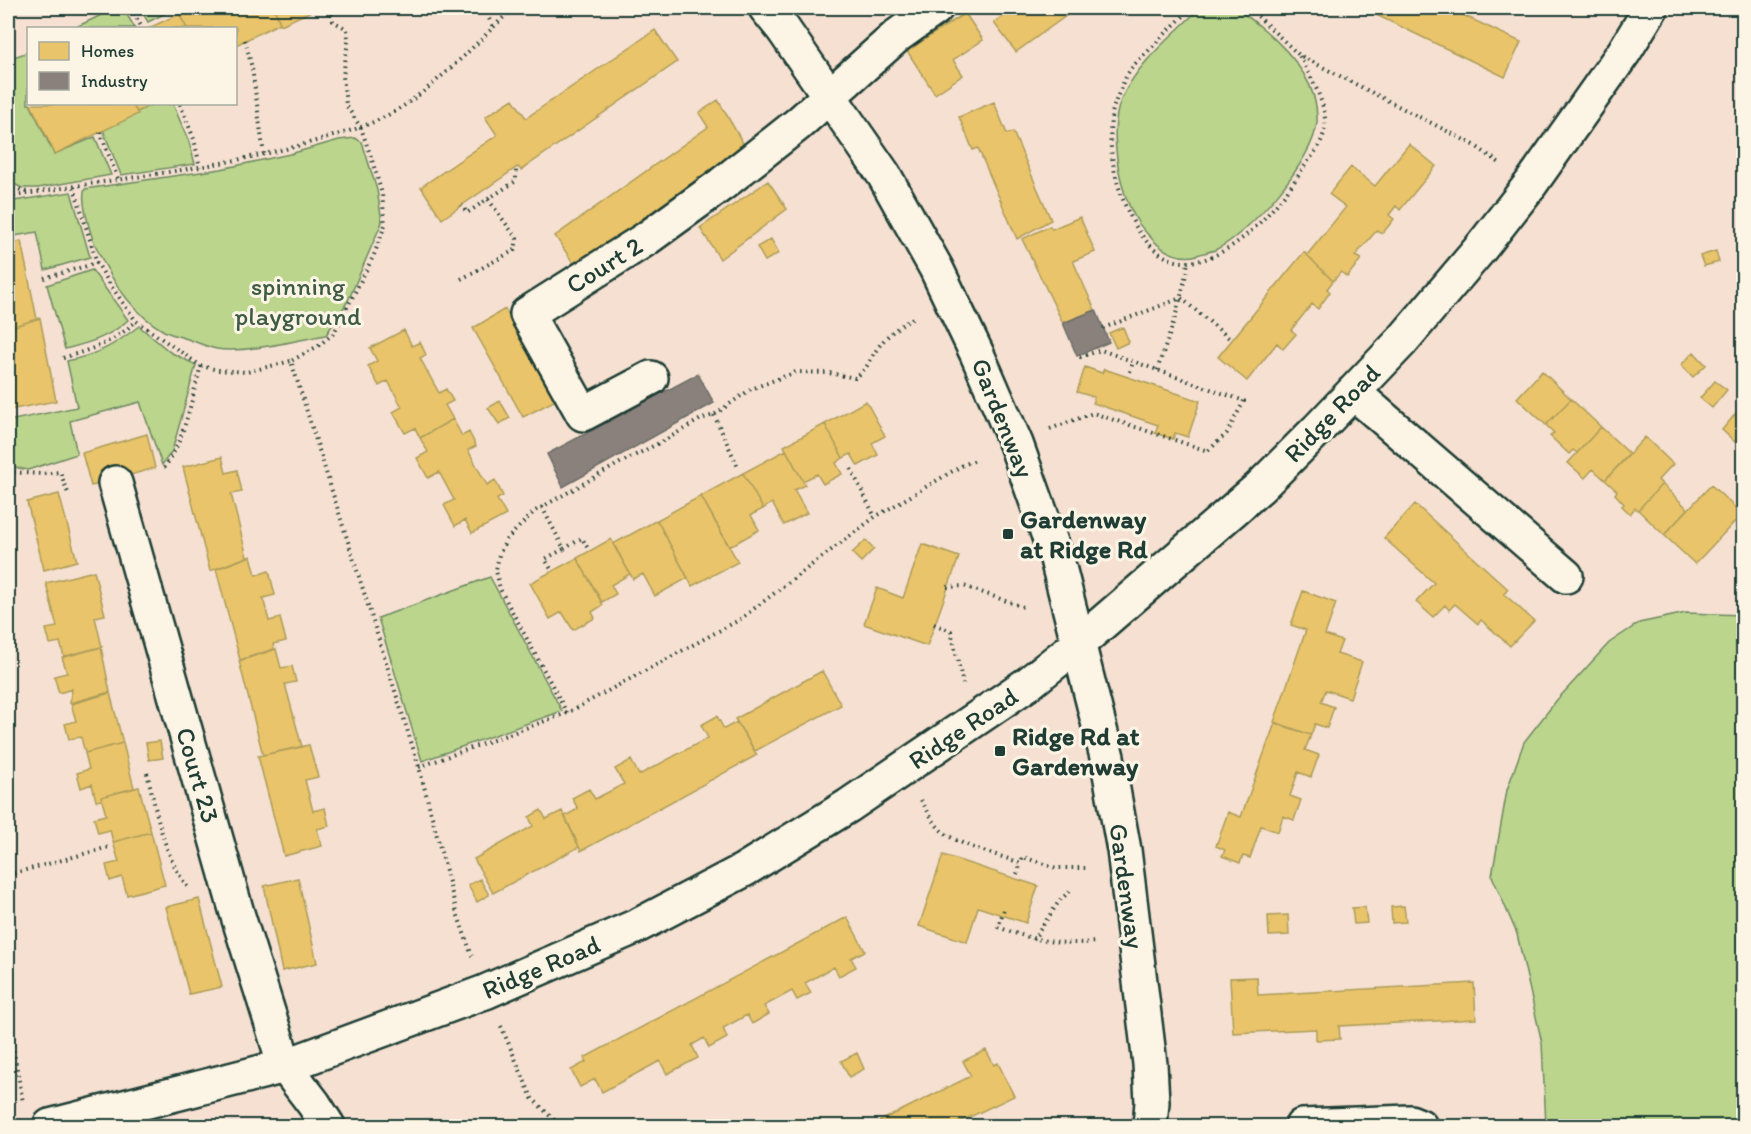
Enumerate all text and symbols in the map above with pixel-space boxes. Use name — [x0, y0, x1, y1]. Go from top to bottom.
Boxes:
legend — [27, 27, 237, 105]
text: Homes — [81, 40, 134, 62]
text: Industry — [81, 70, 148, 92]
street label: Court 2 — [560, 229, 648, 301]
park label: spinning playground — [235, 270, 362, 332]
street label: Gardenway — [965, 353, 1041, 483]
street label: Ridge Road — [1277, 357, 1387, 469]
place label: Gardenway at Ridge Rd — [1020, 503, 1148, 565]
marker: Gardenway at Ridge Rd — [1001, 527, 1015, 541]
street label: Ridge Road — [902, 680, 1024, 776]
place label: Ridge Rd at Gardenway — [1012, 720, 1140, 782]
street label: Court 23 — [169, 724, 227, 826]
marker: Ridge Rd at Gardenway — [993, 744, 1007, 758]
street label: Gardenway — [1102, 821, 1152, 951]
street label: Ridge Road — [477, 928, 605, 1006]

